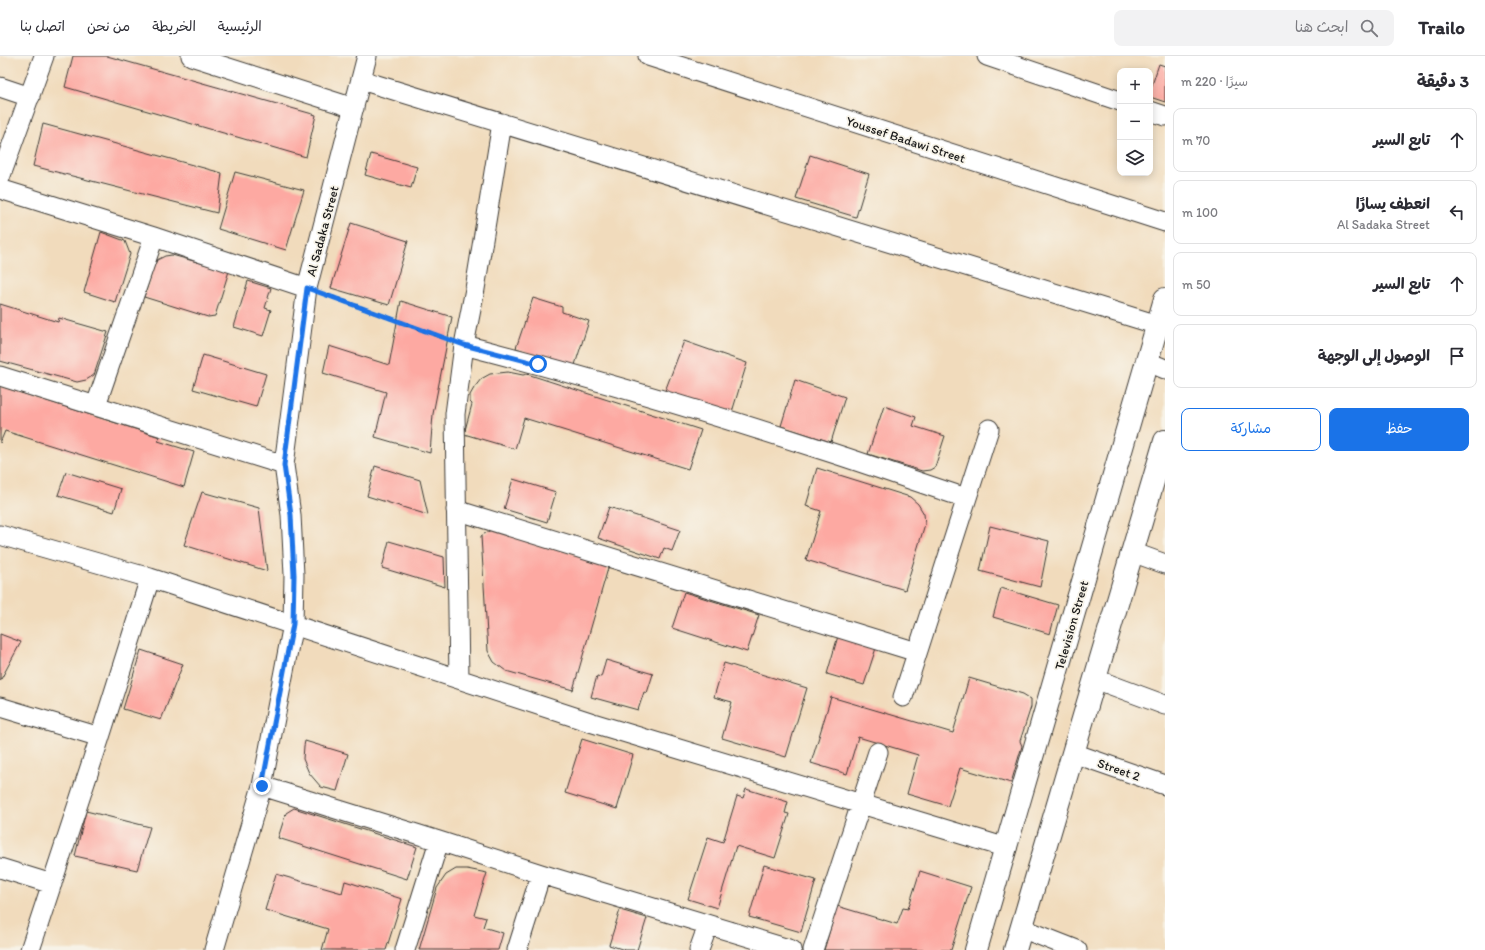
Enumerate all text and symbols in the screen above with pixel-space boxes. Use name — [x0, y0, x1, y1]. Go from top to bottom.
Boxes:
search box — [1114, 10, 1394, 46]
text: Trailo — [1418, 16, 1465, 39]
icon: search — [1358, 17, 1380, 39]
text: اتصل بنا — [20, 18, 65, 35]
text: من نحن — [87, 18, 130, 35]
text: الخريطة — [152, 18, 196, 35]
text: الرئيسية — [218, 18, 262, 35]
text: ابحث هنا — [1295, 18, 1348, 36]
map controls — [1117, 68, 1153, 176]
button: + — [1117, 68, 1153, 104]
text: 3 دقيقة — [1417, 71, 1469, 91]
text: سيرًا · 220 m — [1181, 74, 1248, 89]
button: − — [1117, 104, 1153, 140]
street label: Youssef Badawi Street — [844, 113, 967, 166]
icon: ahead — [1446, 129, 1468, 151]
text: تابع السير — [1373, 131, 1430, 149]
text: 70 m — [1182, 133, 1210, 148]
button: layers — [1117, 140, 1153, 176]
street label: Al Sadaka Street — [303, 184, 342, 278]
text: انعطف يسارًا — [1356, 195, 1430, 213]
icon: left — [1446, 201, 1468, 223]
text: 100 m — [1182, 205, 1218, 220]
text: Al Sadaka Street — [1337, 217, 1430, 232]
icon: ahead — [1446, 273, 1468, 295]
text: تابع السير — [1373, 275, 1430, 293]
text: 50 m — [1182, 277, 1211, 292]
icon: arrive — [1446, 345, 1468, 367]
text: الوصول إلى الوجهة — [1318, 347, 1430, 365]
route start — [529, 355, 547, 373]
button: مشاركة — [1181, 408, 1321, 451]
button: حفظ — [1329, 408, 1469, 451]
street label: Television Street — [1052, 579, 1091, 671]
street label: Street 2 — [1096, 755, 1142, 784]
route end — [253, 777, 271, 795]

